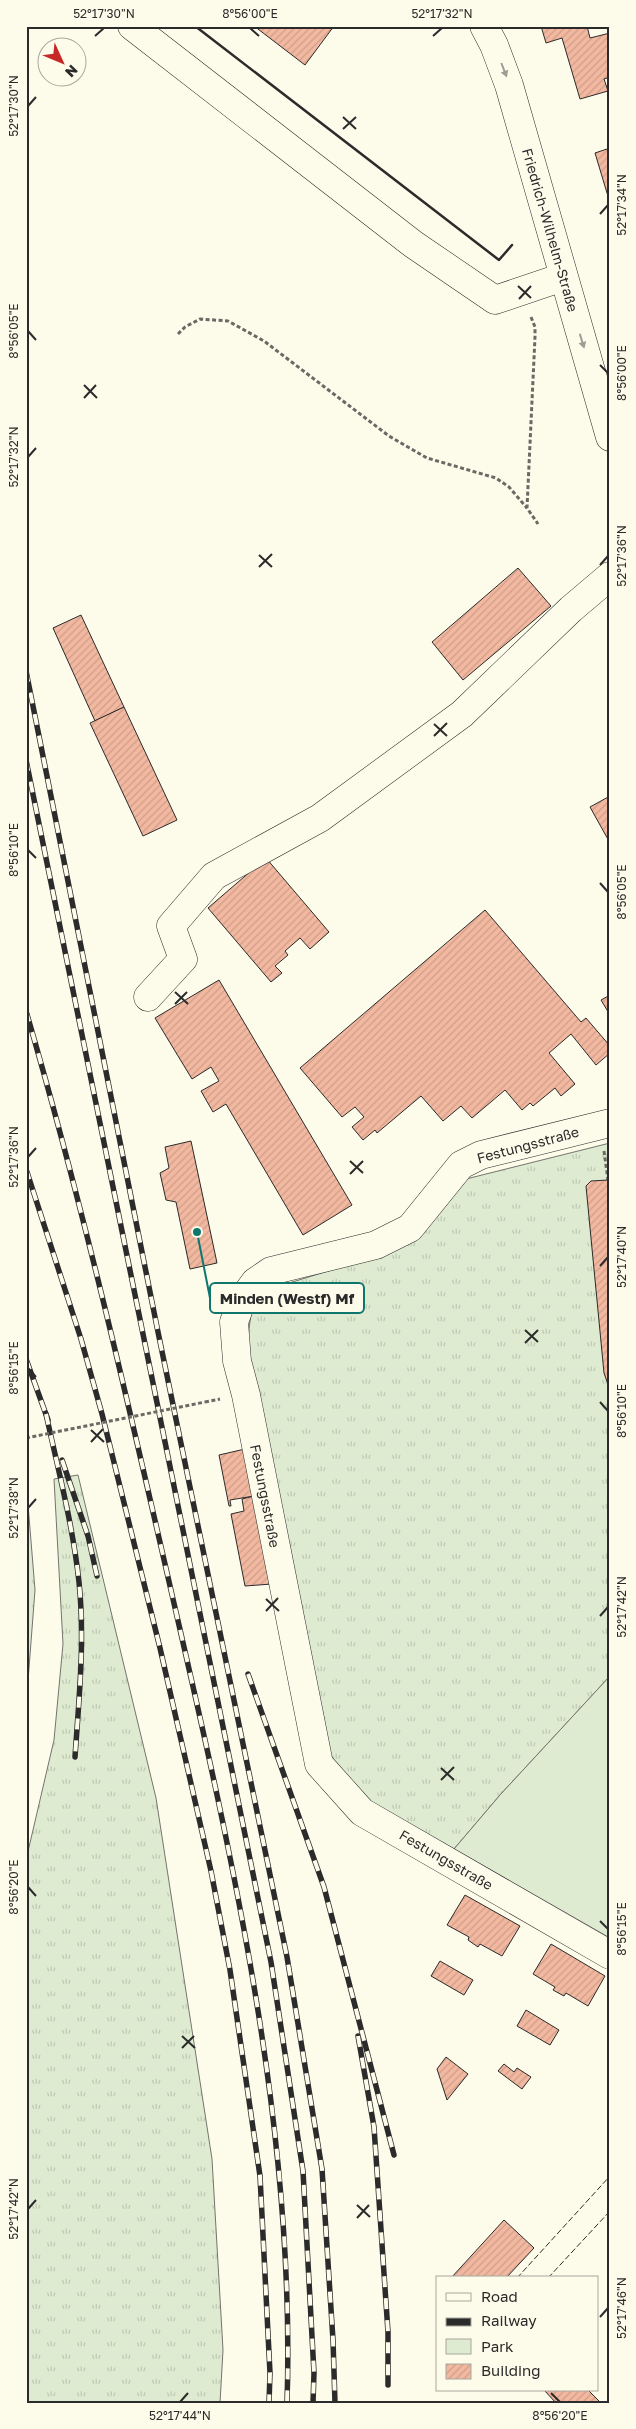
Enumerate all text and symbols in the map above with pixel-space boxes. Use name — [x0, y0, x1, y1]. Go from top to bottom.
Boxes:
text: 52°17'30"N — [73, 6, 135, 21]
text: 8°56'00"E — [222, 6, 278, 21]
text: 52°17'32"N — [411, 6, 473, 21]
north arrow — [38, 38, 88, 88]
text: N — [62, 62, 82, 81]
one-way arrow — [501, 63, 508, 78]
text: 52°17'30"N — [6, 75, 21, 137]
street label: Friedrich-Wilhelm-Straße — [519, 146, 582, 314]
text: 52°17'34"N — [614, 174, 629, 236]
text: 8°56'05"E — [6, 303, 21, 359]
one-way arrow — [578, 334, 586, 349]
text: 8°56'00"E — [614, 345, 629, 401]
text: 52°17'32"N — [6, 426, 21, 488]
text: 52°17'36"N — [614, 525, 629, 587]
text: 8°56'10"E — [6, 823, 21, 877]
text: 8°56'05"E — [614, 864, 629, 920]
street label: Festungsstraße — [475, 1123, 581, 1166]
text: 52°17'36"N — [6, 1126, 21, 1188]
text: 52°17'40"N — [614, 1226, 629, 1288]
callout: Minden (Westf) Mf — [210, 1283, 364, 1313]
text: Minden (Westf) Mf — [220, 1289, 355, 1307]
text: 8°56'15"E — [6, 1341, 21, 1395]
text: 8°56'10"E — [614, 1384, 629, 1438]
street label: Festungsstraße — [247, 1443, 284, 1549]
text: 52°17'38"N — [6, 1477, 21, 1539]
text: 52°17'42"N — [614, 1576, 629, 1638]
street label: Festungsstraße — [397, 1826, 496, 1893]
text: 8°56'20"E — [6, 1859, 21, 1915]
text: 8°56'15"E — [614, 1902, 629, 1956]
text: 52°17'42"N — [6, 2178, 21, 2240]
legend — [436, 2276, 598, 2392]
text: 52°17'46"N — [614, 2277, 629, 2339]
text: Road — [481, 2287, 518, 2305]
text: Railway — [481, 2311, 537, 2329]
text: Park — [481, 2337, 514, 2355]
text: Building — [481, 2361, 541, 2379]
text: 52°17'44"N — [149, 2408, 211, 2423]
text: 8°56'20"E — [532, 2408, 588, 2423]

